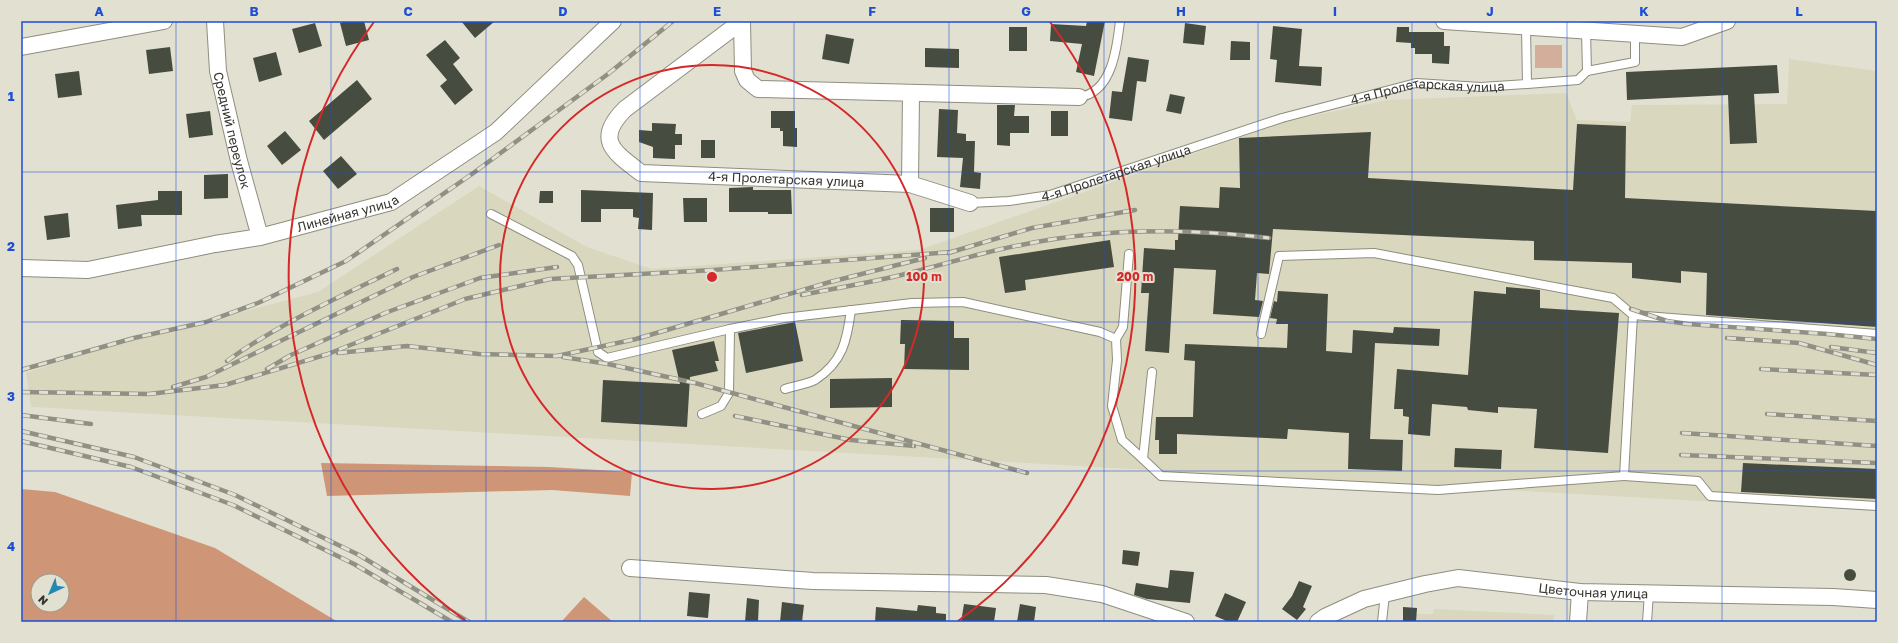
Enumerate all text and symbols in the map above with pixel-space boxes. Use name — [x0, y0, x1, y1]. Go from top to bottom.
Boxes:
text: A — [94, 3, 104, 19]
text: B — [249, 3, 259, 19]
text: C — [403, 3, 413, 19]
text: D — [558, 3, 568, 19]
text: E — [713, 3, 721, 19]
text: F — [868, 3, 876, 19]
text: G — [1021, 3, 1031, 19]
text: H — [1176, 3, 1186, 19]
text: I — [1333, 3, 1337, 19]
text: J — [1486, 3, 1494, 19]
text: K — [1639, 3, 1649, 19]
text: L — [1795, 3, 1803, 19]
street label: Средний переулок — [210, 70, 254, 191]
street label: 4-я Пролетарская улица — [1349, 74, 1505, 108]
text: 1 — [8, 88, 15, 104]
street label: 4-я Пролетарская улица — [1040, 141, 1193, 204]
street label: 4-я Пролетарская улица — [708, 168, 865, 190]
street label: Линейная улица — [295, 191, 402, 235]
text: 2 — [7, 238, 15, 254]
text: 100 m — [906, 269, 942, 284]
text: 200 m — [1117, 269, 1153, 284]
centre of rings — [705, 270, 719, 284]
text: 3 — [7, 388, 15, 404]
text: 4 — [7, 538, 15, 554]
north arrow — [30, 573, 70, 613]
street label: Цветочная улица — [1538, 579, 1648, 601]
text: N — [35, 593, 50, 608]

